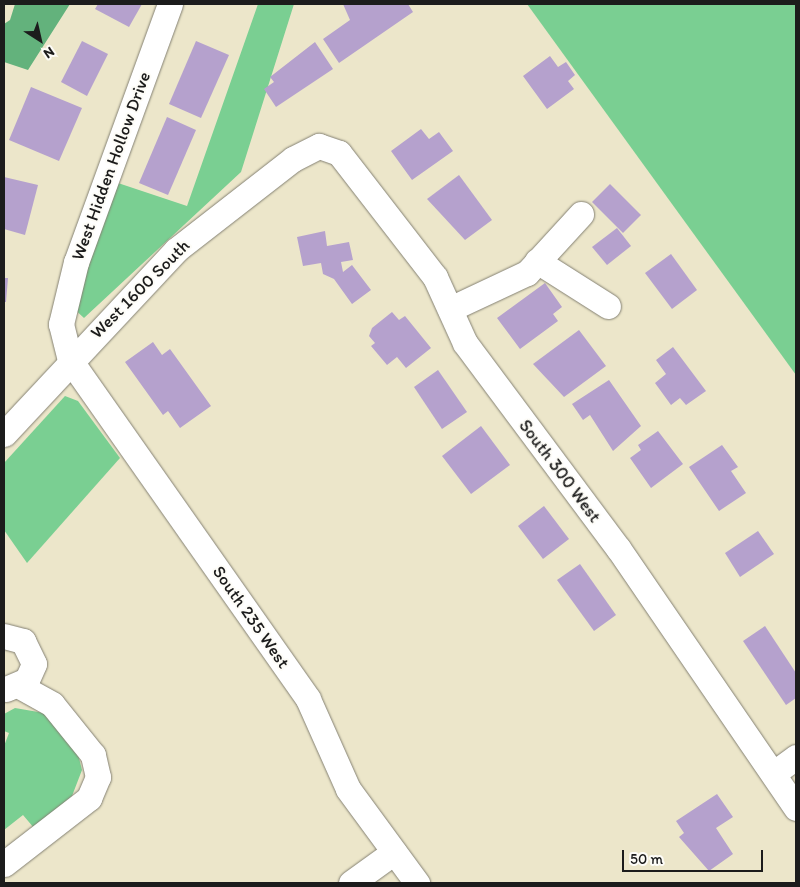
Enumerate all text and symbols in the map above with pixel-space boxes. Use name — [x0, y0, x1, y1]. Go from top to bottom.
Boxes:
north arrow — [15, 15, 65, 65]
text: N — [40, 43, 58, 62]
street label: West Hidden Hollow Drive — [67, 69, 155, 263]
street label: West 1600 South — [86, 235, 194, 343]
street label: South 300 West — [514, 415, 606, 527]
street label: South 235 West — [208, 562, 294, 672]
scale bar — [625, 840, 766, 872]
text: 50 m — [630, 850, 663, 868]

